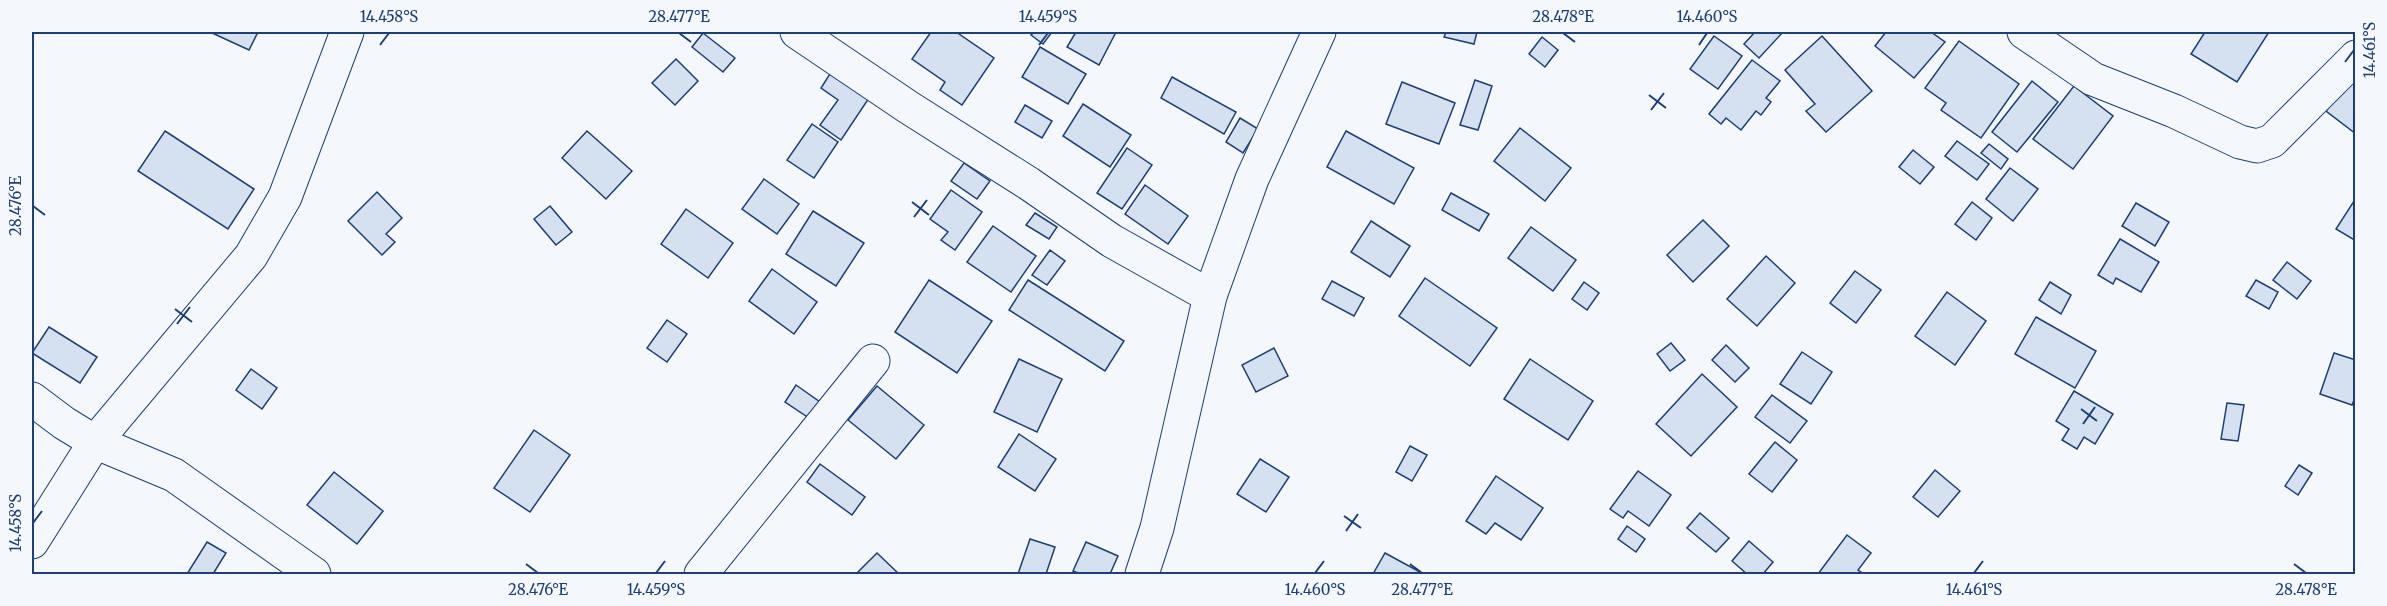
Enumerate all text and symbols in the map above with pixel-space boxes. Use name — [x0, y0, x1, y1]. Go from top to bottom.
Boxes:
text: 14.458°S — [360, 7, 418, 26]
text: 28.477°E — [648, 7, 710, 26]
text: 14.459°S — [1019, 7, 1077, 26]
text: 28.478°E — [1532, 7, 1594, 26]
text: 14.460°S — [1677, 7, 1738, 26]
text: 14.461°S — [2360, 22, 2379, 78]
text: 28.476°E — [6, 175, 25, 236]
text: 14.458°S — [6, 494, 25, 552]
text: 28.476°E — [508, 580, 569, 599]
text: 14.459°S — [627, 580, 685, 599]
text: 14.460°S — [1285, 580, 1346, 599]
text: 28.477°E — [1391, 580, 1453, 599]
text: 14.461°S — [1946, 580, 2002, 599]
text: 28.478°E — [2275, 580, 2337, 599]

